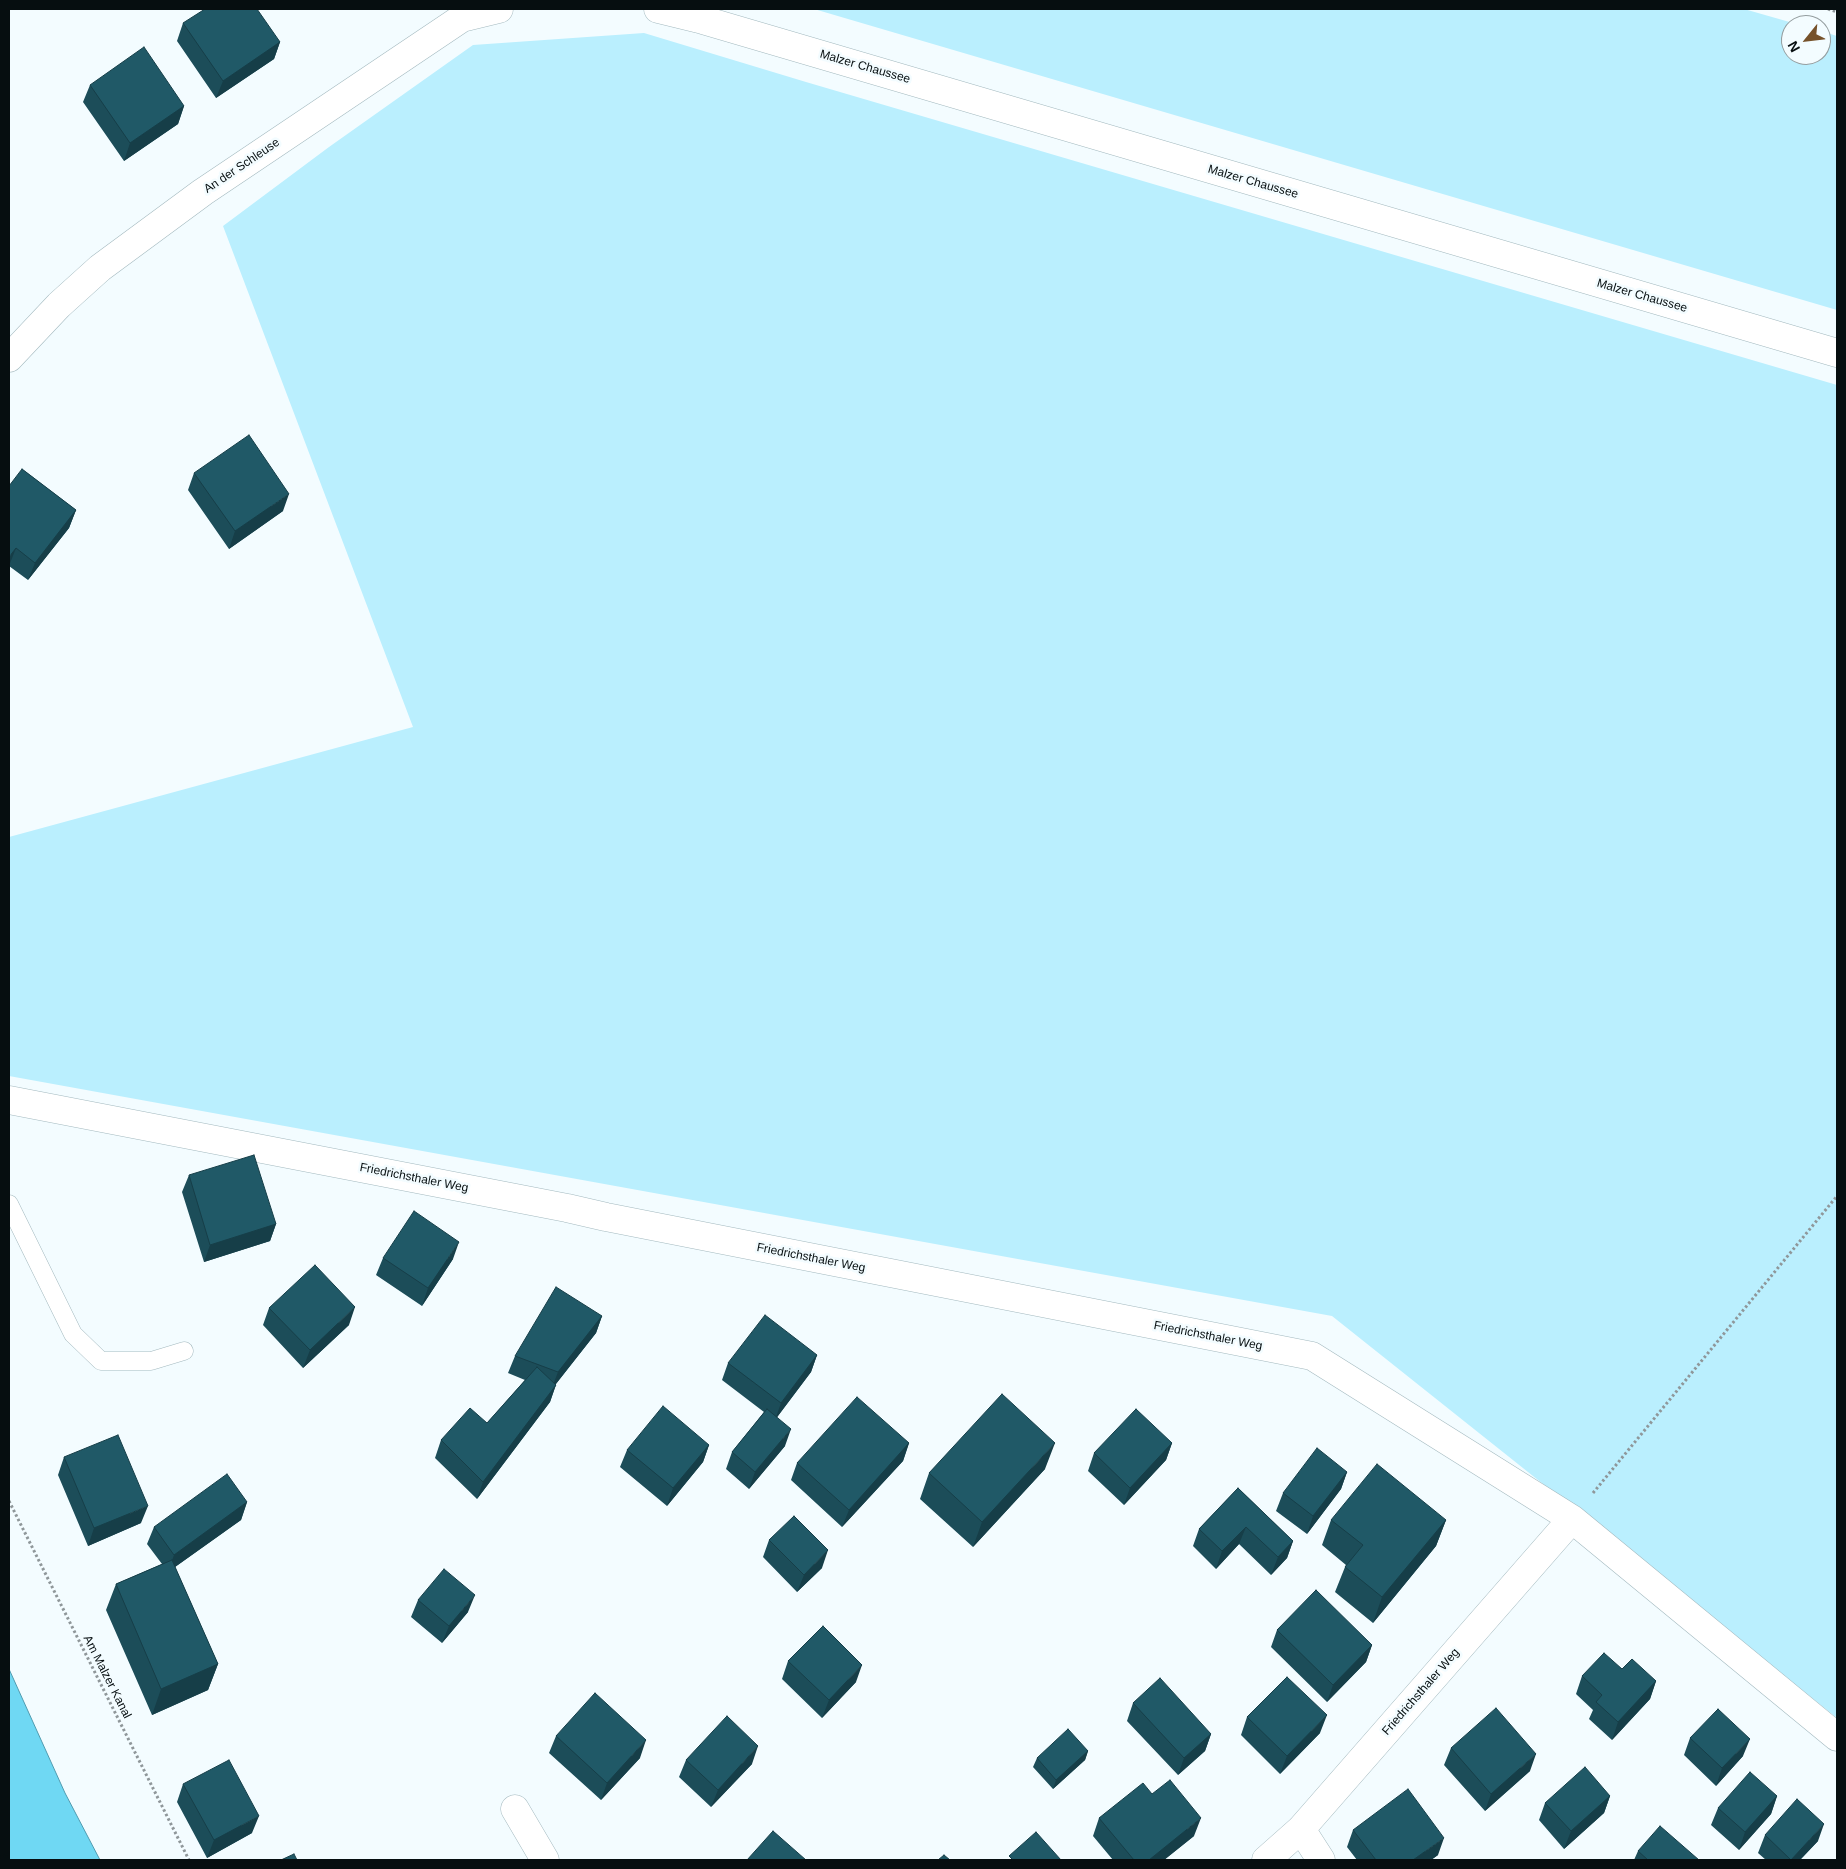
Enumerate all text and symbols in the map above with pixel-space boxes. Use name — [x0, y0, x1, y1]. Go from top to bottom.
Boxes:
north arrow — [1781, 15, 1831, 65]
text: N — [1784, 38, 1803, 55]
street label: Malzer Chaussee — [818, 47, 912, 87]
street label: An der Schleuse — [201, 135, 283, 197]
street label: Malzer Chaussee — [1206, 162, 1300, 202]
street label: Malzer Chaussee — [1595, 276, 1689, 316]
street label: Friedrichsthaler Weg — [358, 1160, 470, 1196]
street label: Friedrichsthaler Weg — [755, 1240, 867, 1276]
street label: Friedrichsthaler Weg — [1152, 1318, 1264, 1354]
street label: Am Malzer Kanal — [80, 1633, 134, 1721]
street label: Friedrichsthaler Weg — [1379, 1646, 1463, 1738]

